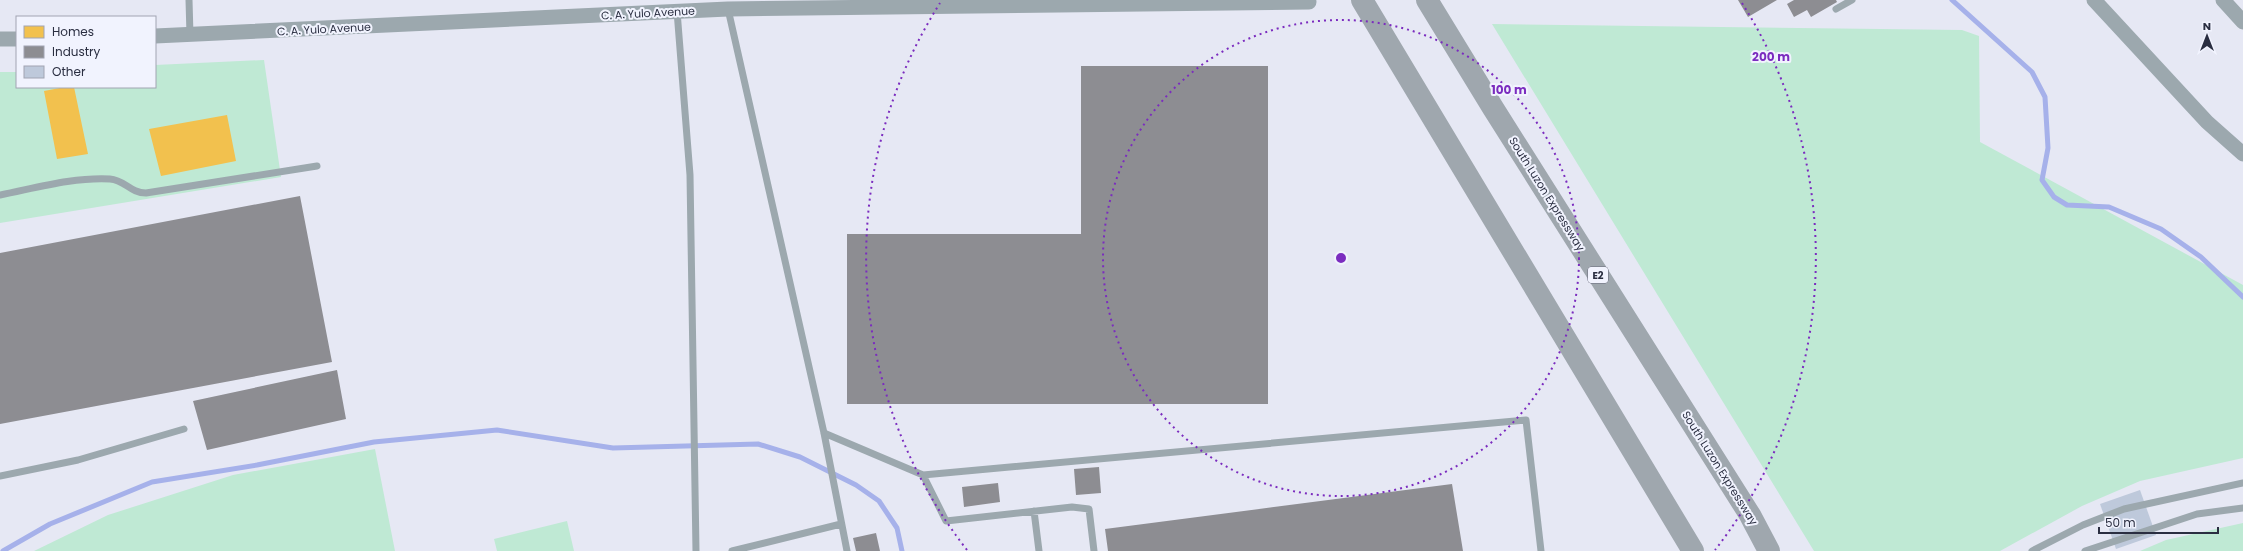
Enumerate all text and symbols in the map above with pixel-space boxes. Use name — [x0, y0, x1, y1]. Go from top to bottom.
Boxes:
street label: C. A. Yulo Avenue — [601, 3, 695, 23]
legend — [16, 16, 156, 88]
north arrow — [2187, 16, 2227, 56]
text: N — [2203, 18, 2211, 34]
street label: C. A. Yulo Avenue — [277, 19, 371, 39]
text: Homes — [52, 23, 94, 40]
text: Industry — [52, 43, 101, 60]
text: 200 m — [1752, 48, 1790, 65]
text: Other — [52, 63, 86, 80]
text: 100 m — [1491, 81, 1527, 98]
street label: South Luzon Expressway — [1505, 134, 1589, 255]
centre of rings — [1334, 251, 1348, 265]
road number: E2 — [1588, 267, 1608, 283]
street label: South Luzon Expressway — [1678, 408, 1762, 529]
scale bar — [2099, 509, 2218, 535]
text: 50 m — [2105, 514, 2136, 531]

